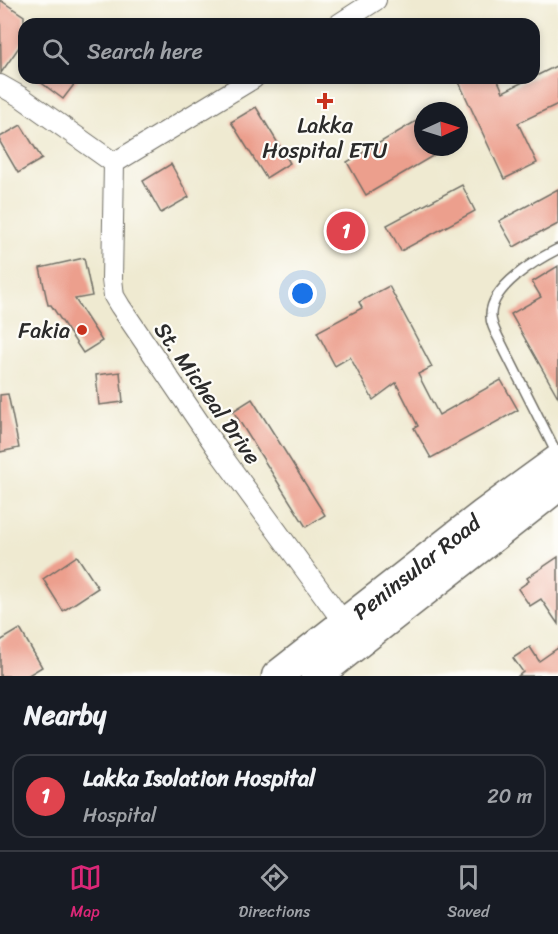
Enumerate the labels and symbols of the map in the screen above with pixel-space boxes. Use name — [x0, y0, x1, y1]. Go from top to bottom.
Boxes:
marker: Lakka Hospital ETU — [316, 92, 334, 110]
north arrow — [414, 102, 468, 156]
place label: Lakka Hospital ETU — [262, 106, 388, 170]
pin: 1 — [326, 208, 366, 254]
your location — [288, 279, 317, 308]
place label: Fakia — [18, 311, 70, 350]
street label: St. Micheal Drive — [144, 314, 272, 473]
marker: Fakia — [75, 323, 89, 337]
street label: Peninsular Road — [344, 503, 491, 630]

